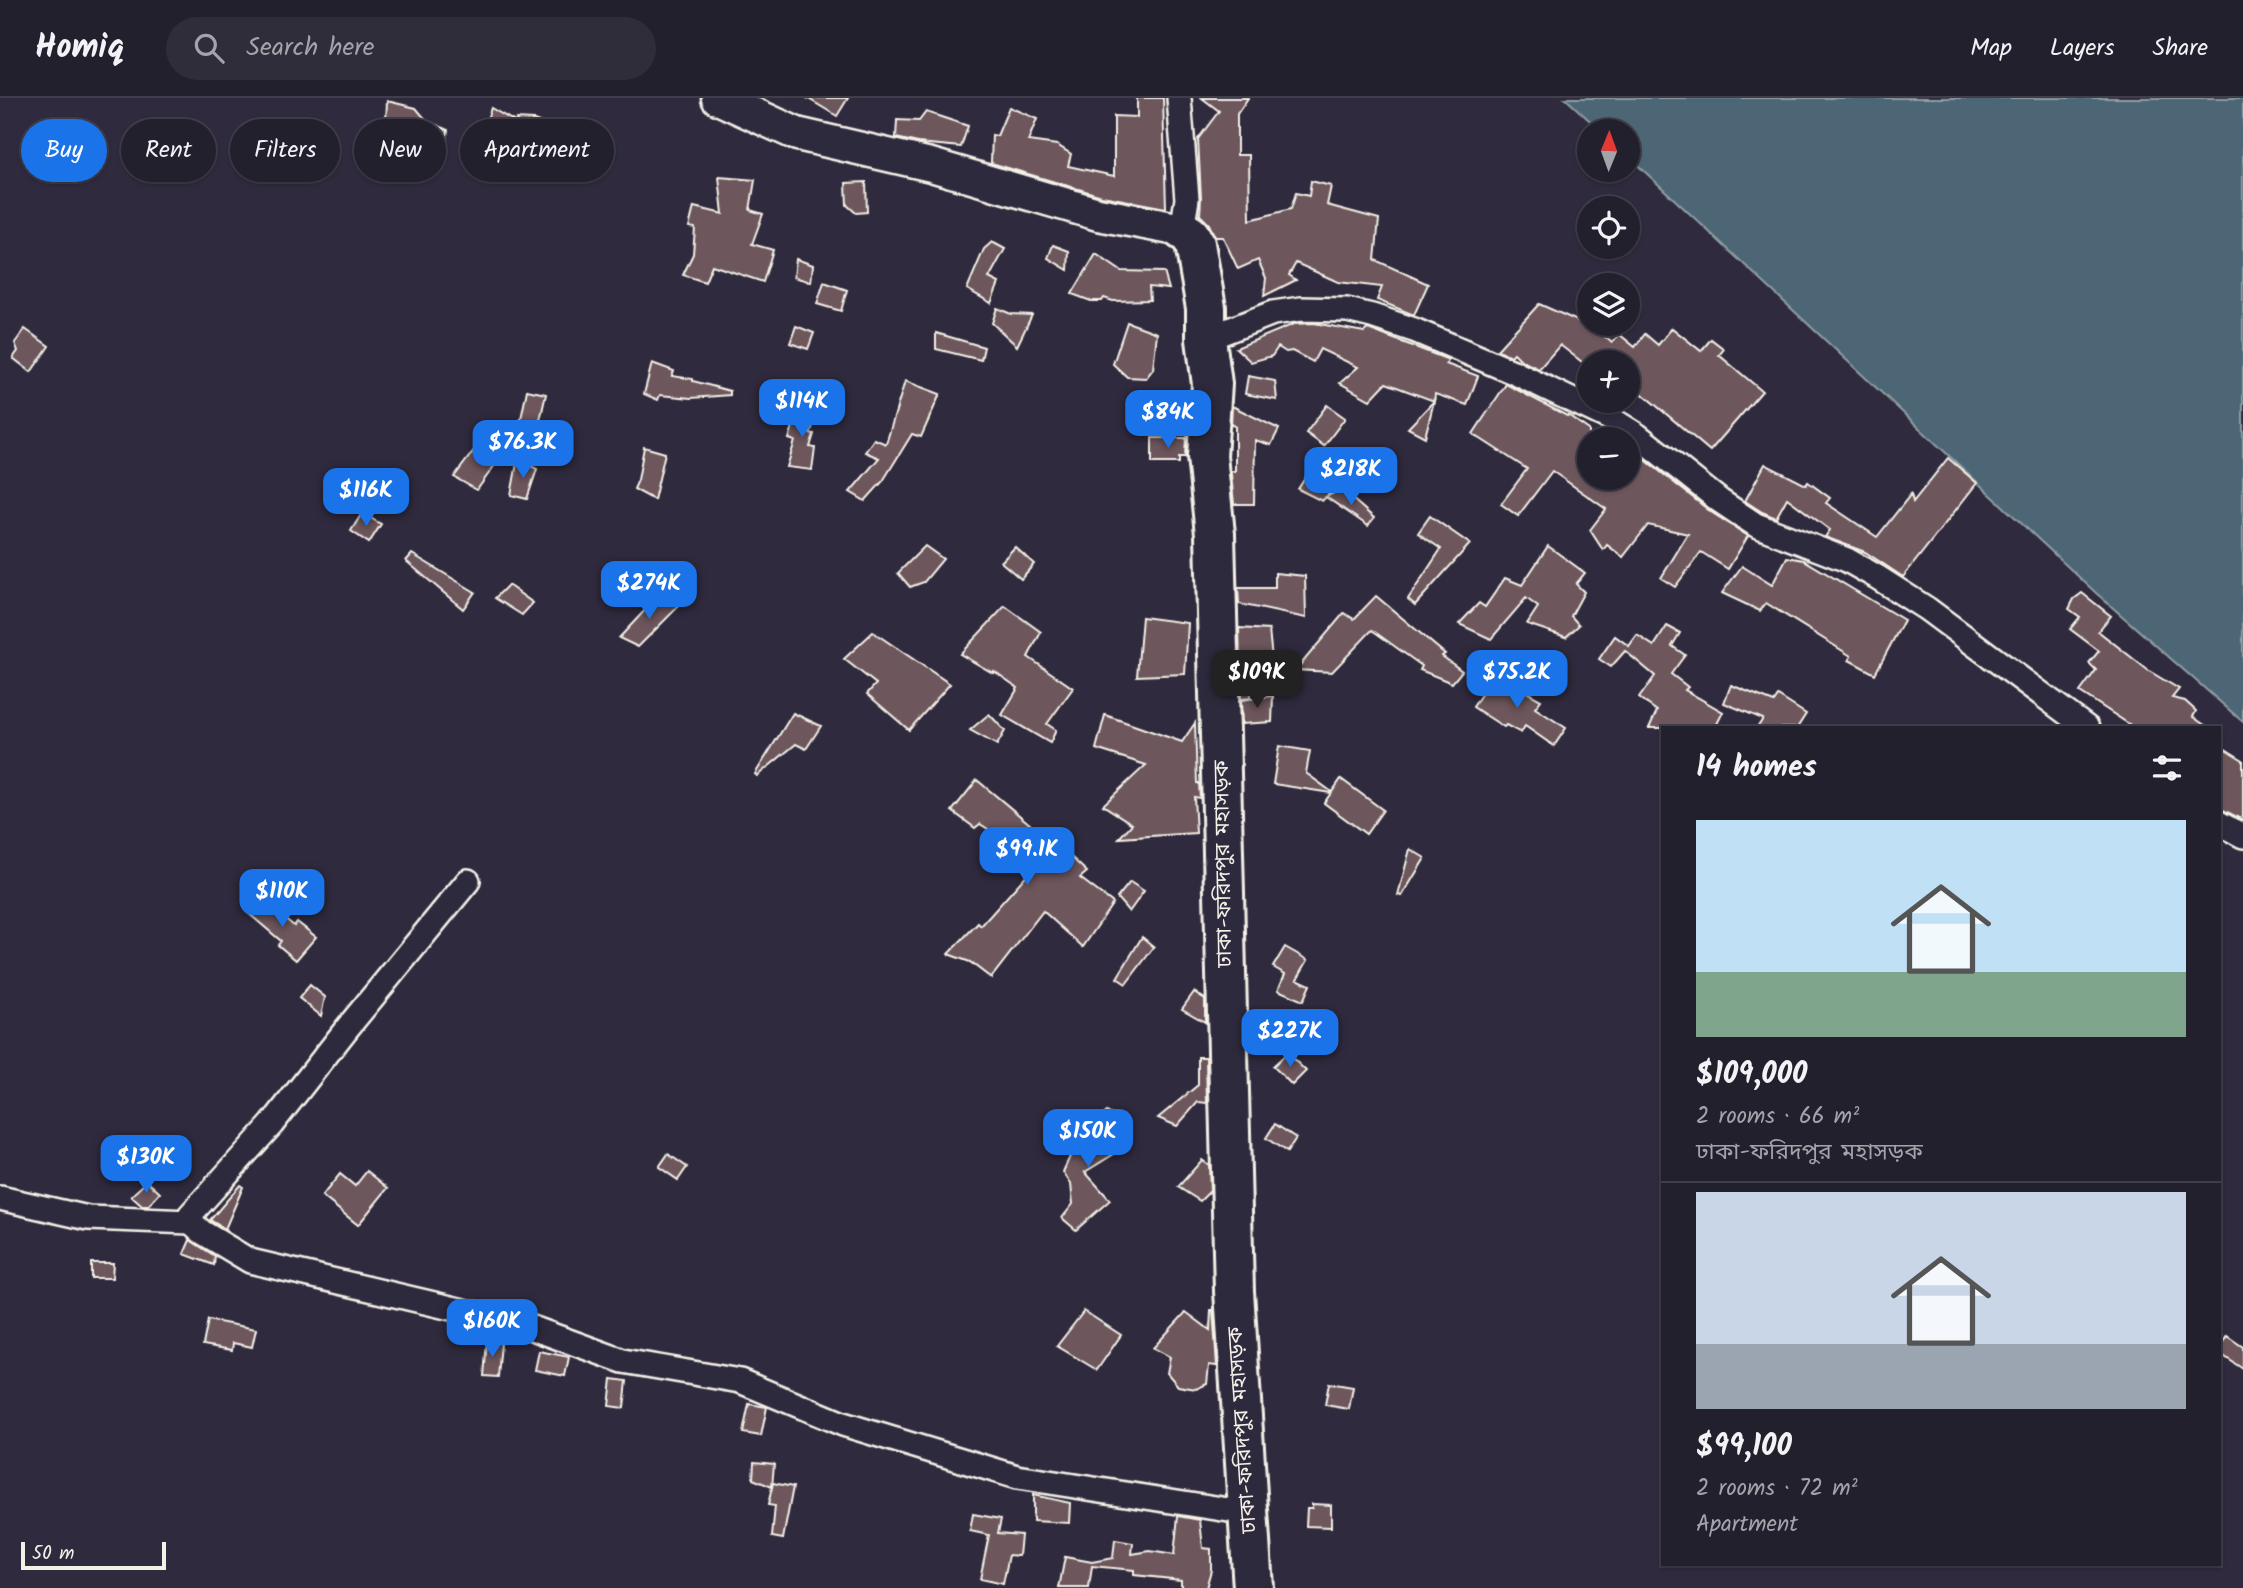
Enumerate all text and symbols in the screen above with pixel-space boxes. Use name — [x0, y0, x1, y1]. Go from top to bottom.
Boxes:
search box — [166, 17, 656, 80]
text: Homiq — [35, 22, 124, 75]
text: Search here — [246, 27, 374, 69]
icon: search — [190, 29, 228, 67]
text: Map — [1970, 29, 2012, 68]
text: Layers — [2050, 29, 2114, 68]
text: Share — [2152, 29, 2208, 68]
chip: Buy — [21, 119, 107, 182]
chip: Rent — [121, 119, 216, 182]
chip: Filters — [230, 119, 340, 182]
chip: New — [354, 119, 446, 182]
chip: Apartment — [460, 119, 614, 182]
north arrow — [1577, 119, 1640, 182]
map controls — [1577, 119, 1640, 490]
button: locate — [1577, 196, 1640, 259]
button: layers — [1577, 273, 1640, 336]
button: + — [1577, 350, 1640, 413]
pin: $114K — [753, 380, 851, 439]
text: $114K — [775, 384, 829, 420]
pin: $84K — [1127, 390, 1209, 450]
text: $84K — [1141, 395, 1195, 431]
pin: $76.3K — [466, 420, 580, 480]
text: $76.3K — [489, 425, 557, 461]
button: − — [1577, 427, 1640, 490]
pin: $218K — [1302, 448, 1400, 507]
text: $218K — [1320, 452, 1382, 488]
pin: $116K — [317, 468, 415, 528]
text: $116K — [339, 473, 393, 509]
pin: $274K — [600, 561, 698, 621]
text: $274K — [617, 566, 681, 602]
pin: $109K — [1208, 650, 1306, 710]
pin: $75.2K — [1460, 650, 1574, 710]
text: $109K — [1228, 655, 1286, 691]
text: $75.2K — [1483, 655, 1551, 691]
text: 14 homes — [1696, 744, 1817, 792]
icon: filters — [2148, 749, 2186, 787]
street label: ঢাকা-ফরিদপুর মহাসড়ক — [1206, 759, 1242, 969]
pin: $99.1K — [970, 828, 1084, 887]
text: $99.1K — [995, 832, 1059, 868]
icon: home — [1878, 866, 2004, 992]
pin: $110K — [233, 870, 331, 929]
text: $110K — [255, 874, 309, 910]
pin: $227K — [1241, 1010, 1339, 1069]
text: $227K — [1257, 1014, 1323, 1050]
text: $109,000 — [1696, 1051, 1807, 1099]
text: 2 rooms · 66 m² — [1696, 1099, 1859, 1135]
pin: $150K — [1039, 1110, 1137, 1169]
text: $150K — [1059, 1114, 1117, 1150]
text: ঢাকা-ফরিদপুর মহাসড়ক — [1696, 1135, 1923, 1171]
pin: $130K — [97, 1136, 195, 1195]
text: $130K — [117, 1140, 175, 1176]
icon: home — [1878, 1238, 2004, 1364]
pin: $160K — [443, 1300, 541, 1359]
text: $160K — [463, 1304, 521, 1340]
street label: ঢাকা-ফরিদপুর মহাসড়ক — [1219, 1325, 1267, 1535]
text: $99,100 — [1696, 1423, 1792, 1471]
text: 2 rooms · 72 m² — [1696, 1471, 1858, 1507]
text: Apartment — [1696, 1507, 1798, 1543]
scale bar — [21, 1539, 166, 1571]
text: 50 m — [32, 1539, 74, 1569]

